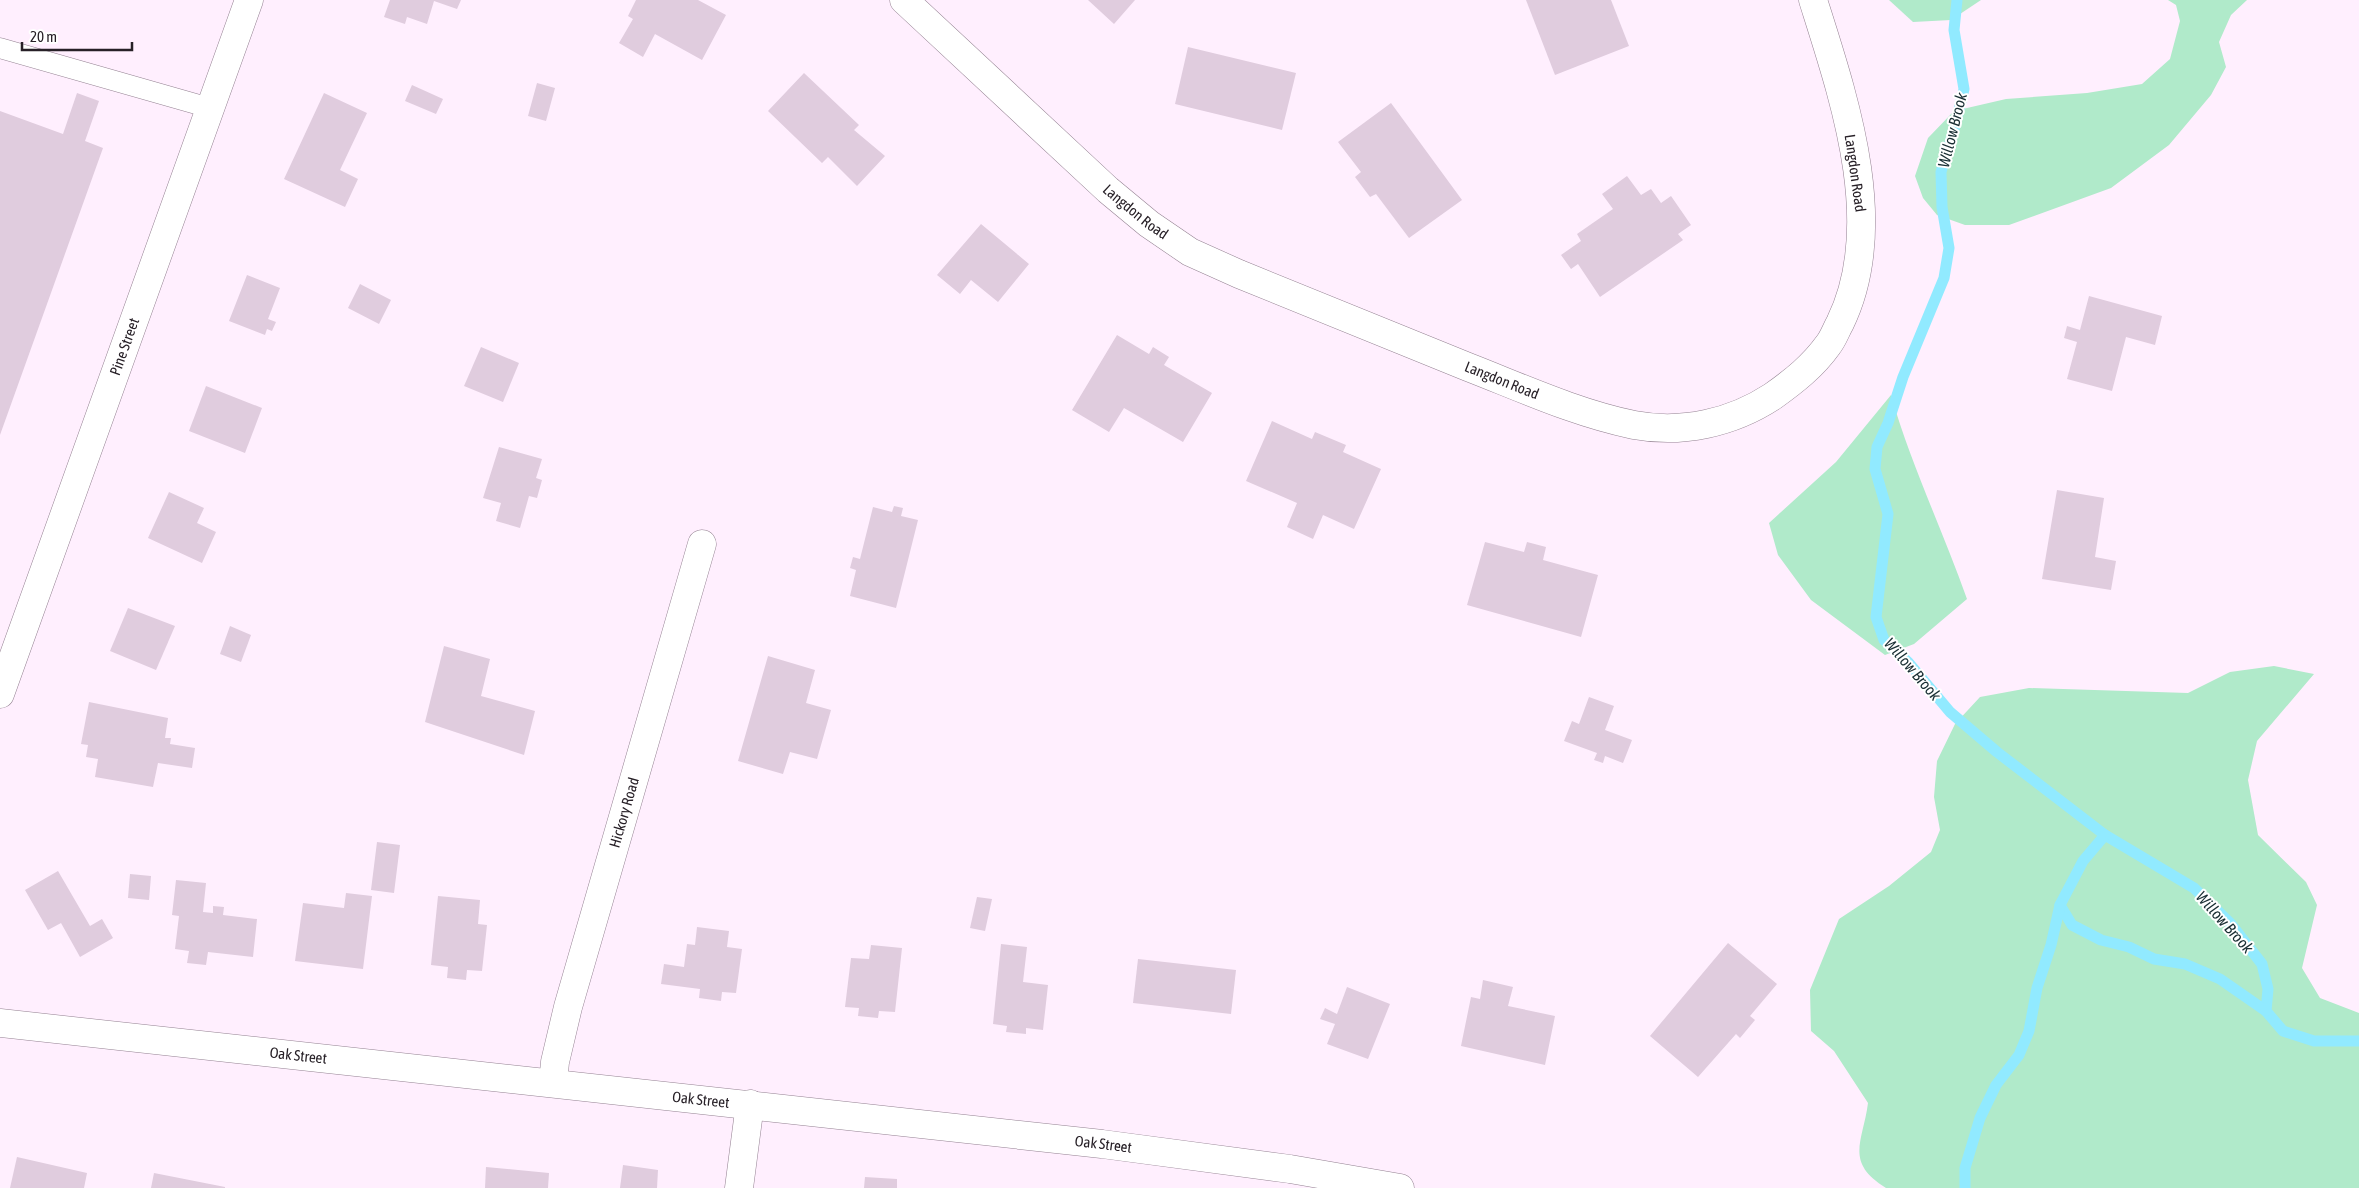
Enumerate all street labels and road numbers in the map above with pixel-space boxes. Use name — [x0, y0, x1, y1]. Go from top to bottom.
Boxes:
street label: Langdon Road — [1842, 133, 1869, 213]
street label: Langdon Road — [1100, 181, 1172, 243]
street label: Pine Street — [106, 316, 142, 377]
street label: Langdon Road — [1462, 358, 1541, 402]
street label: Hickory Road — [606, 775, 642, 850]
street label: Oak Street — [269, 1044, 328, 1067]
street label: Oak Street — [671, 1088, 730, 1111]
street label: Oak Street — [1074, 1132, 1133, 1156]

